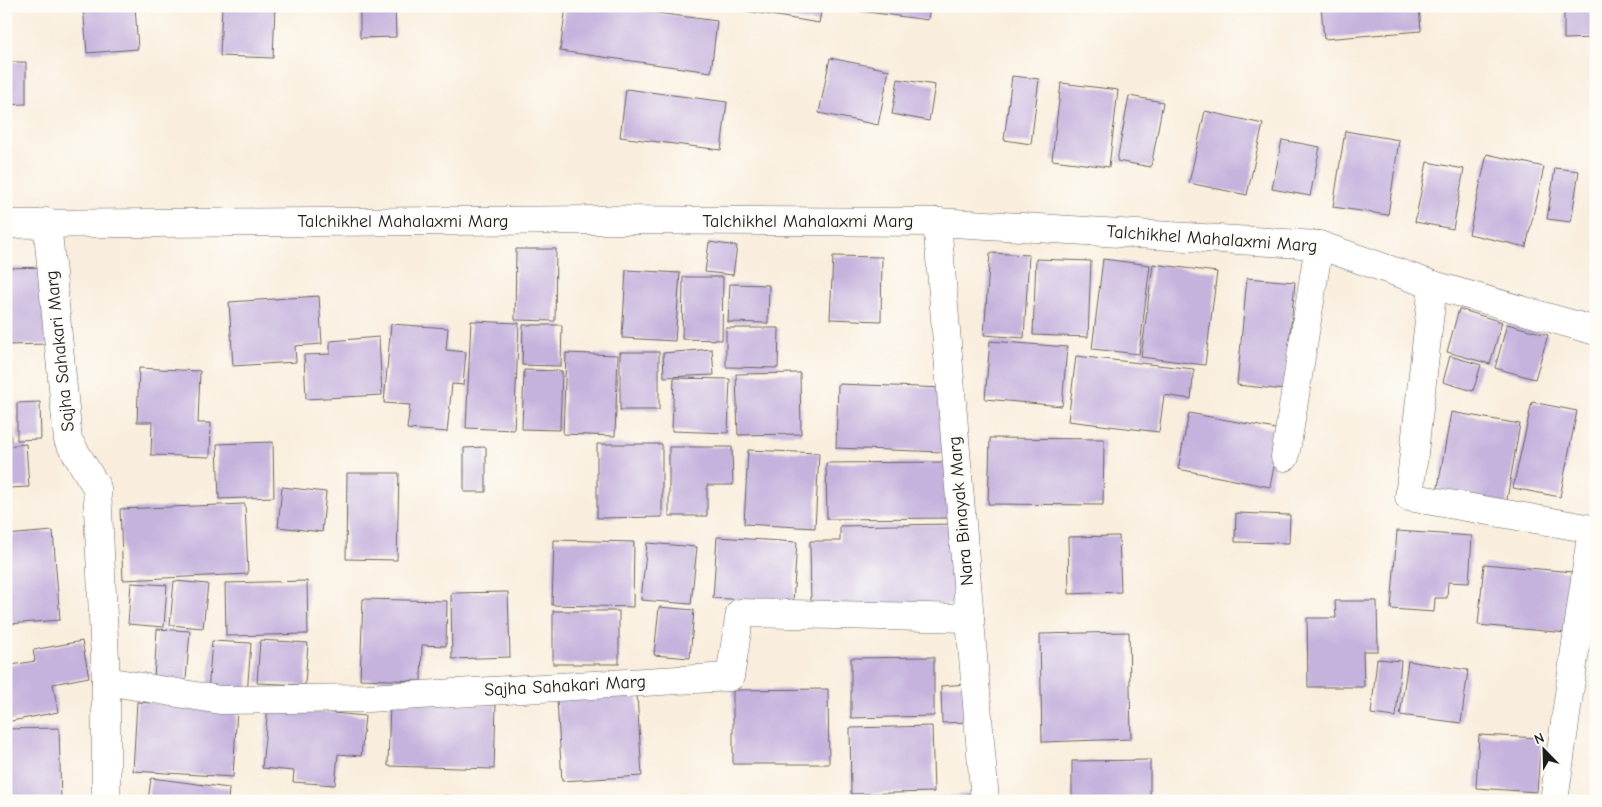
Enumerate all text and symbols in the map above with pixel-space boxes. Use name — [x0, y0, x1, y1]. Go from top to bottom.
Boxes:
street label: Talchikhel Mahalaxmi Marg — [297, 211, 509, 232]
street label: Talchikhel Mahalaxmi Marg — [702, 211, 914, 232]
street label: Talchikhel Mahalaxmi Marg — [1106, 221, 1318, 257]
street label: Sajha Sahakari Marg — [41, 269, 79, 433]
street label: Nara Binayak Marg — [944, 435, 978, 587]
street label: Sajha Sahakari Marg — [484, 671, 646, 701]
north arrow — [1520, 724, 1570, 774]
text: N — [1532, 729, 1547, 748]

